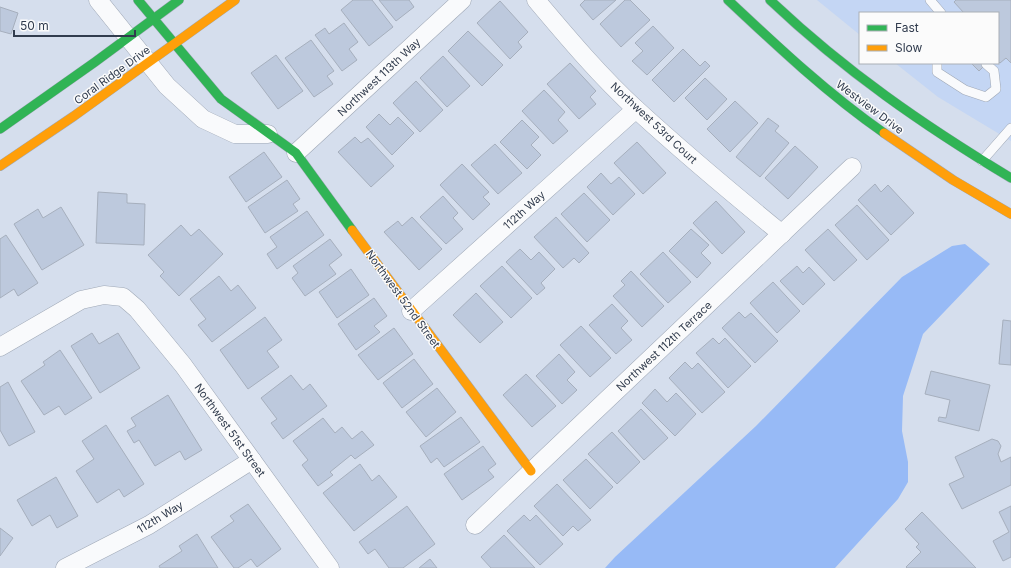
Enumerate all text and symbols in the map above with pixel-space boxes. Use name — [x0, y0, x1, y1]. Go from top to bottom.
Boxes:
scale bar — [14, 12, 135, 38]
legend — [859, 12, 999, 64]
text: 50 m — [20, 18, 49, 33]
text: Fast — [895, 20, 919, 35]
street label: Northwest 113th Way — [335, 35, 423, 119]
text: Slow — [895, 40, 923, 55]
street label: Coral Ridge Drive — [71, 43, 153, 107]
street label: Westview Drive — [834, 77, 906, 137]
street label: Northwest 53rd Court — [608, 79, 701, 167]
street label: 112th Way — [500, 188, 548, 232]
street label: Northwest 52nd Street — [363, 247, 444, 351]
street label: Northwest 112th Terrace — [613, 298, 715, 394]
street label: Northwest 51st Street — [192, 381, 269, 480]
street label: 112th Way — [134, 498, 186, 536]

